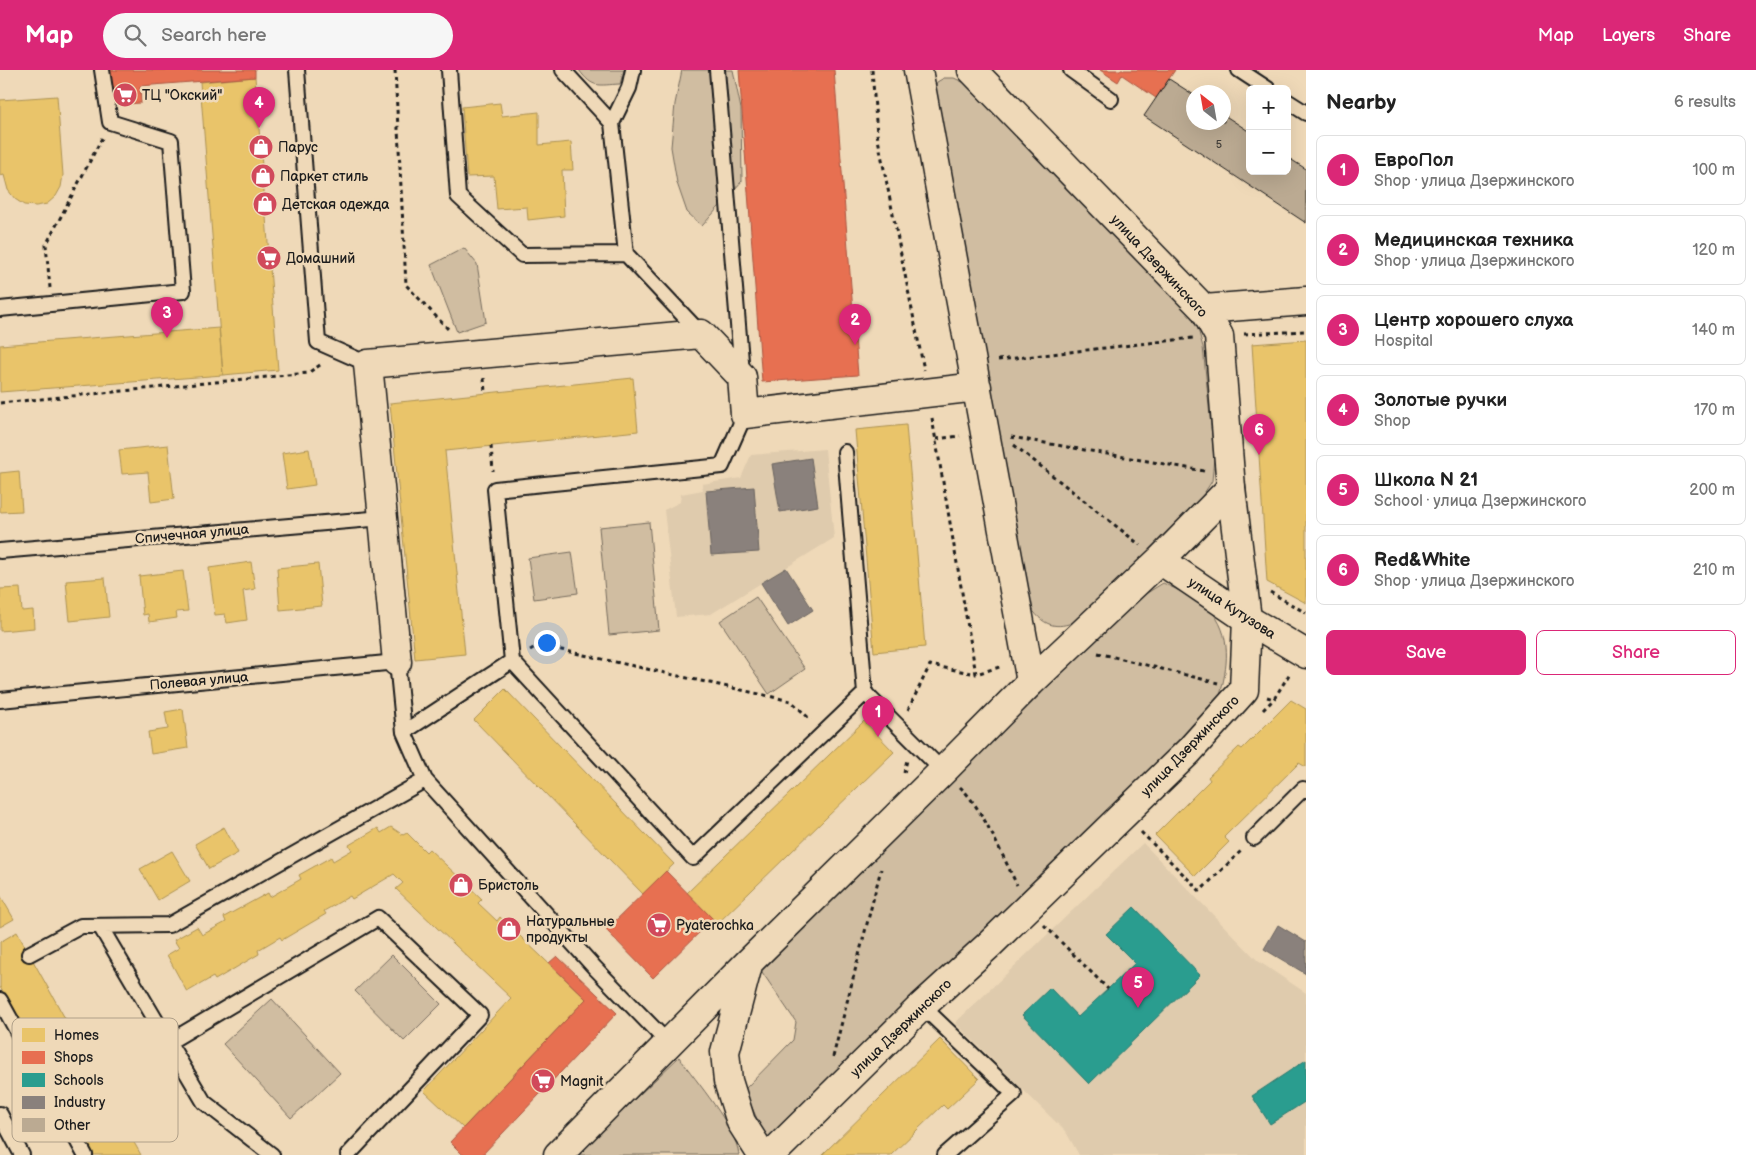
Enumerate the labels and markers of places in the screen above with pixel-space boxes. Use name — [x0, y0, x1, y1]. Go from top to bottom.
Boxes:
supermarket icon: ТЦ "Окский" — [112, 82, 138, 108]
place label: ТЦ "Окский" — [142, 87, 223, 104]
pin: 4 — [243, 87, 275, 128]
shop icon: Парус — [248, 134, 274, 160]
place label: Парус — [278, 139, 318, 156]
shop icon: Паркет стиль — [250, 163, 276, 189]
place label: Паркет стиль — [280, 168, 368, 185]
shop icon: Детская одежда — [252, 191, 278, 217]
place label: Детская одежда — [282, 196, 390, 213]
supermarket icon: Домашний — [256, 245, 282, 271]
place label: Домашний — [286, 250, 355, 267]
pin: 3 — [151, 297, 183, 338]
pin: 2 — [839, 304, 871, 345]
pin: 6 — [1243, 414, 1275, 455]
pin: 1 — [862, 696, 894, 737]
shop icon: Бристоль — [448, 872, 474, 898]
place label: Бристоль — [478, 877, 539, 894]
supermarket icon: Pyaterochka — [646, 912, 672, 938]
place label: Натуральные продукты — [526, 913, 615, 946]
shop icon: Натуральные продукты — [496, 916, 522, 942]
place label: Pyaterochka — [676, 917, 754, 934]
pin: 5 — [1122, 967, 1154, 1008]
supermarket icon: Magnit — [530, 1068, 556, 1094]
place label: Magnit — [560, 1073, 604, 1090]

